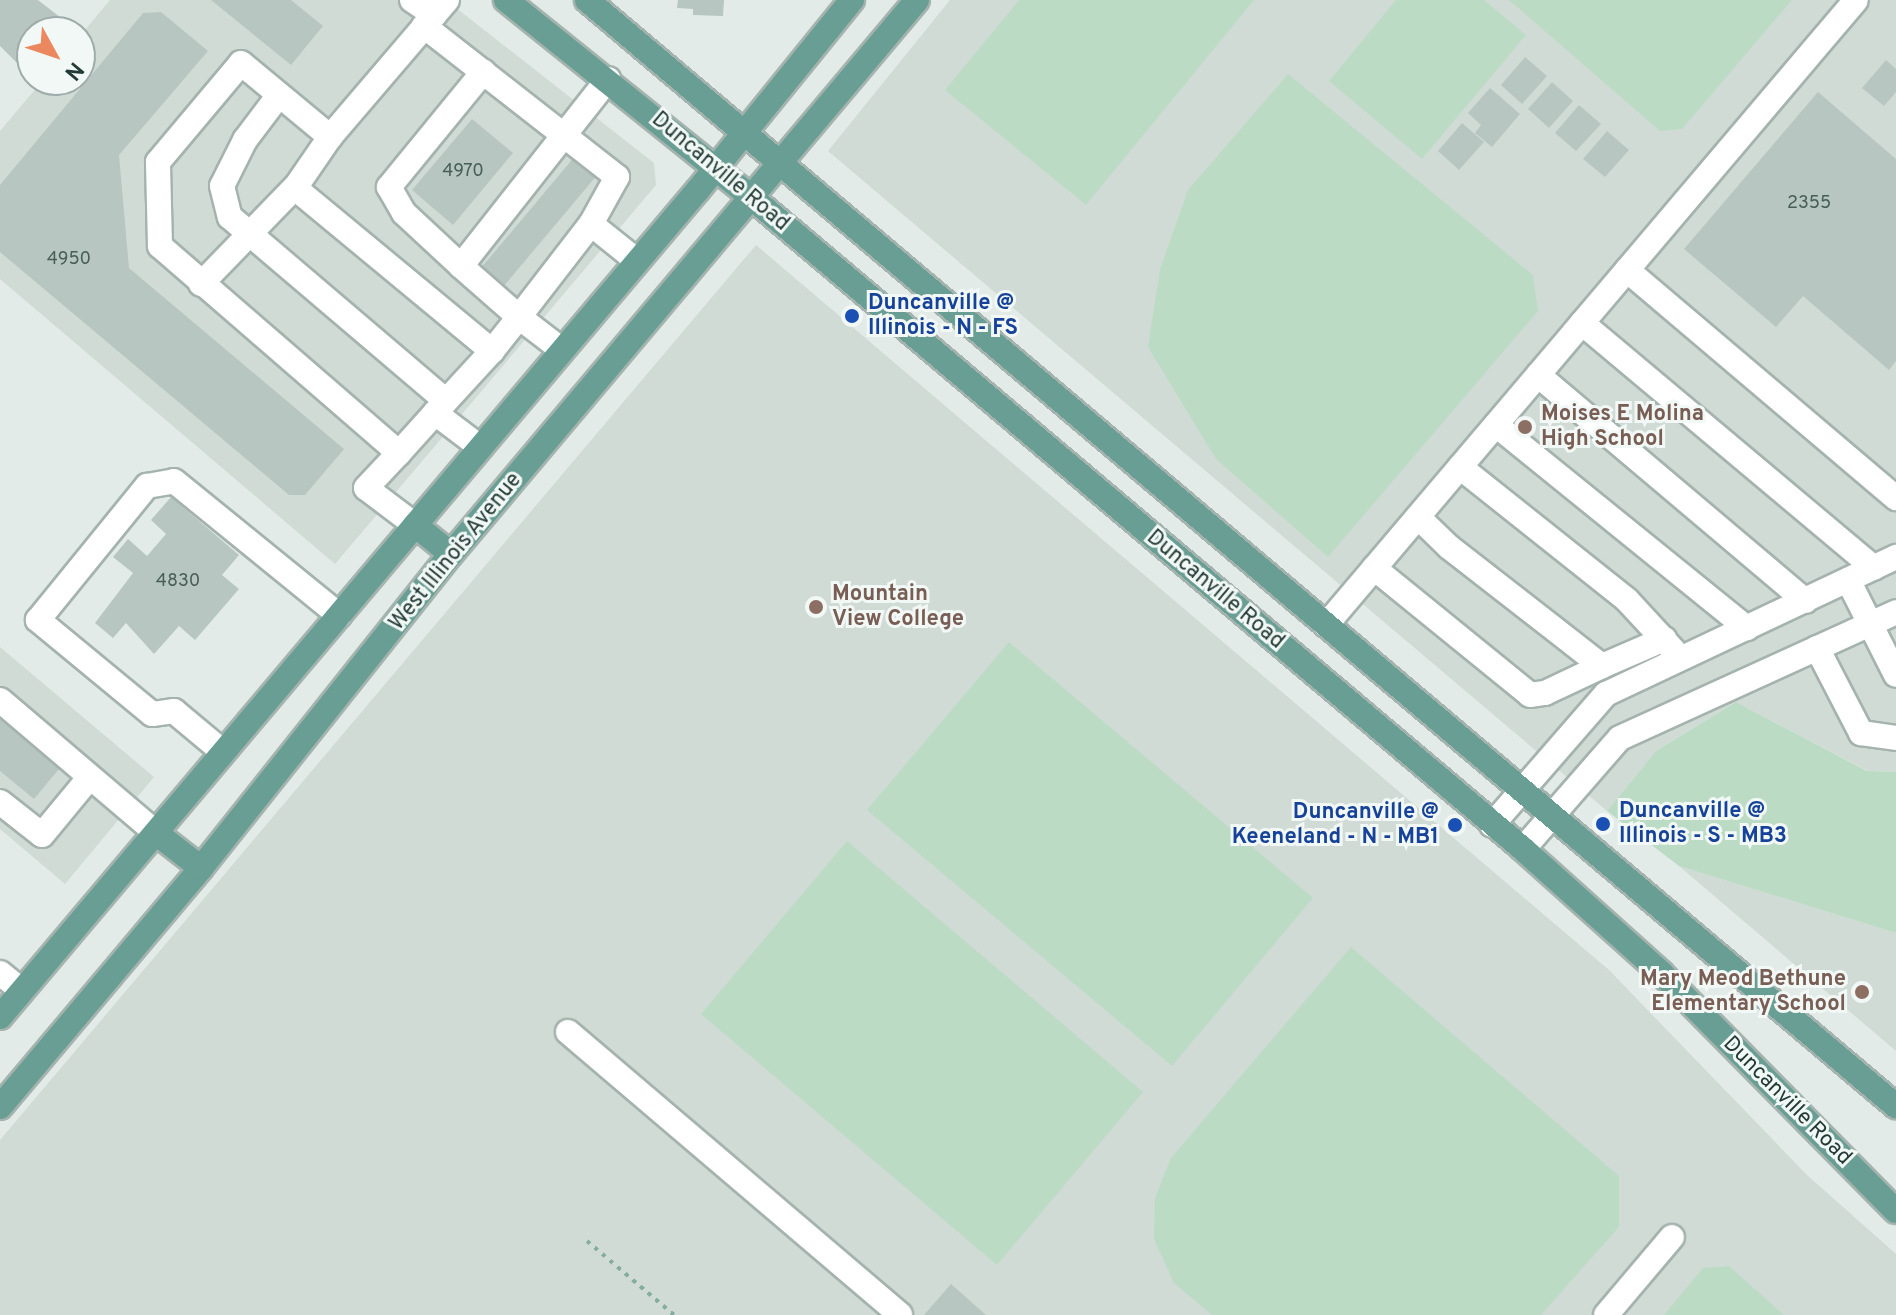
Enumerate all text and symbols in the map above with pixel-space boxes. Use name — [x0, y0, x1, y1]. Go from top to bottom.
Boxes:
north arrow — [16, 16, 96, 96]
text: N — [58, 56, 89, 85]
street label: Duncanville Road — [646, 107, 794, 237]
house number: 4970 — [442, 161, 484, 183]
house number: 2355 — [1787, 193, 1831, 215]
house number: 4950 — [47, 249, 91, 271]
place label: Duncanville @ Illinois - N - FS — [868, 290, 1018, 342]
marker: Duncanville @ Illinois - N - FS — [843, 307, 861, 325]
place label: Moises E Molina High School — [1541, 401, 1704, 452]
marker: Moises E Molina High School — [1516, 418, 1534, 436]
street label: West Illinois Avenue — [384, 467, 528, 637]
street label: Duncanville Road — [1141, 525, 1289, 655]
house number: 4830 — [156, 571, 200, 593]
place label: Mountain View College — [832, 581, 964, 632]
marker: Mountain View College — [807, 598, 825, 616]
place label: Duncanville @ Illinois - S - MB3 — [1619, 798, 1787, 850]
place label: Duncanville @ Keeneland - N - MB1 — [1232, 799, 1439, 850]
marker: Duncanville @ Illinois - S - MB3 — [1594, 815, 1612, 833]
marker: Duncanville @ Keeneland - N - MB1 — [1446, 816, 1464, 834]
place label: Mary Meod Bethune Elementary School — [1640, 966, 1846, 1018]
marker: Mary Meod Bethune Elementary School — [1853, 983, 1871, 1001]
street label: Duncanville Road — [1717, 1031, 1857, 1171]

